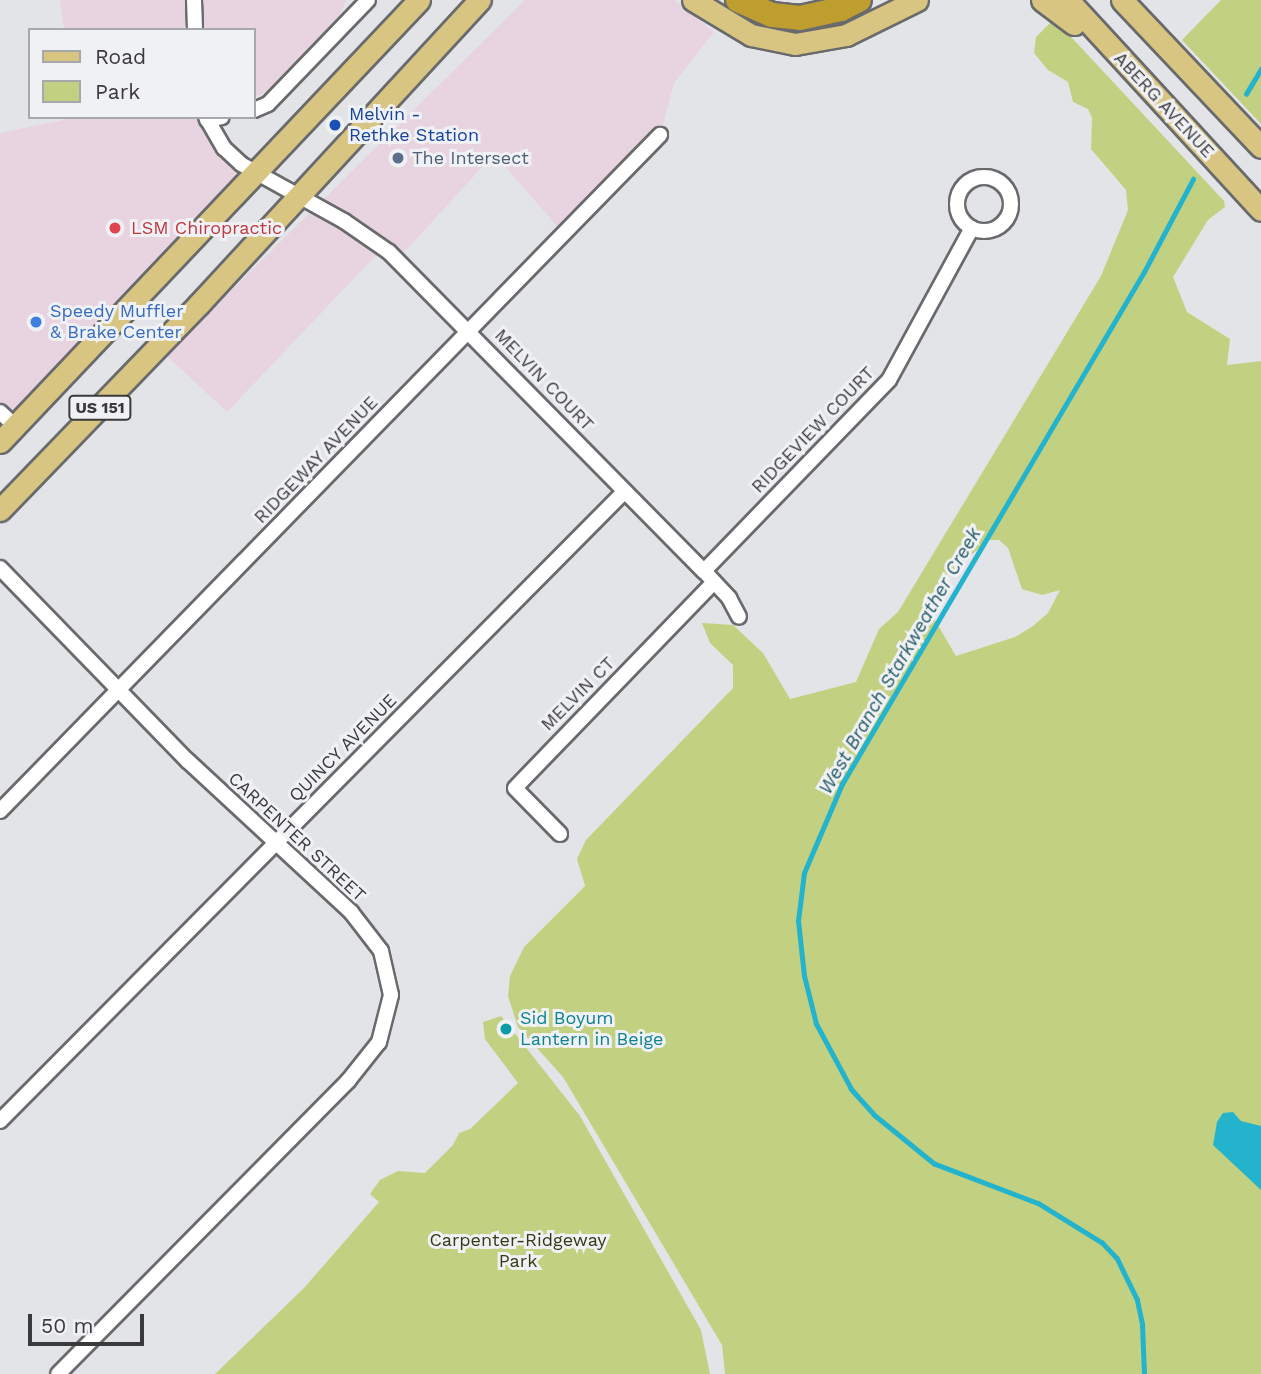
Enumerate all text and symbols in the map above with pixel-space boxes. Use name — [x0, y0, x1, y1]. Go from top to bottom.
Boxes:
legend — [28, 28, 256, 119]
text: Road — [95, 44, 146, 69]
street label: ABERG AVENUE — [1109, 47, 1219, 163]
text: Park — [95, 79, 140, 104]
place label: Melvin - Rethke Station — [349, 104, 479, 146]
marker: Melvin - Rethke Station — [327, 117, 343, 133]
place label: The Intersect — [412, 147, 529, 169]
marker: The Intersect — [390, 150, 406, 166]
place label: LSM Chiropractic — [131, 217, 282, 239]
marker: LSM Chiropractic — [105, 218, 125, 238]
place label: Speedy Muffler & Brake Center — [50, 301, 184, 344]
marker: Speedy Muffler & Brake Center — [28, 314, 44, 330]
street label: MELVIN COURT — [490, 325, 598, 435]
street label: RIDGEVIEW COURT — [747, 362, 879, 498]
street label: RIDGEWAY AVENUE — [249, 391, 383, 529]
road number: US 151 — [67, 396, 133, 420]
water label: West Branch Starkweather Creek — [814, 523, 986, 799]
street label: MELVIN CT — [537, 653, 619, 735]
street label: QUINCY AVENUE — [284, 689, 402, 807]
street label: CARPENTER STREET — [224, 768, 370, 906]
place label: Sid Boyum Lantern in Beige — [520, 1008, 663, 1050]
marker: Sid Boyum Lantern in Beige — [498, 1021, 514, 1037]
park label: Carpenter-Ridgeway Park — [429, 1230, 607, 1272]
scale bar — [32, 1300, 147, 1344]
text: 50 m — [41, 1313, 93, 1338]

